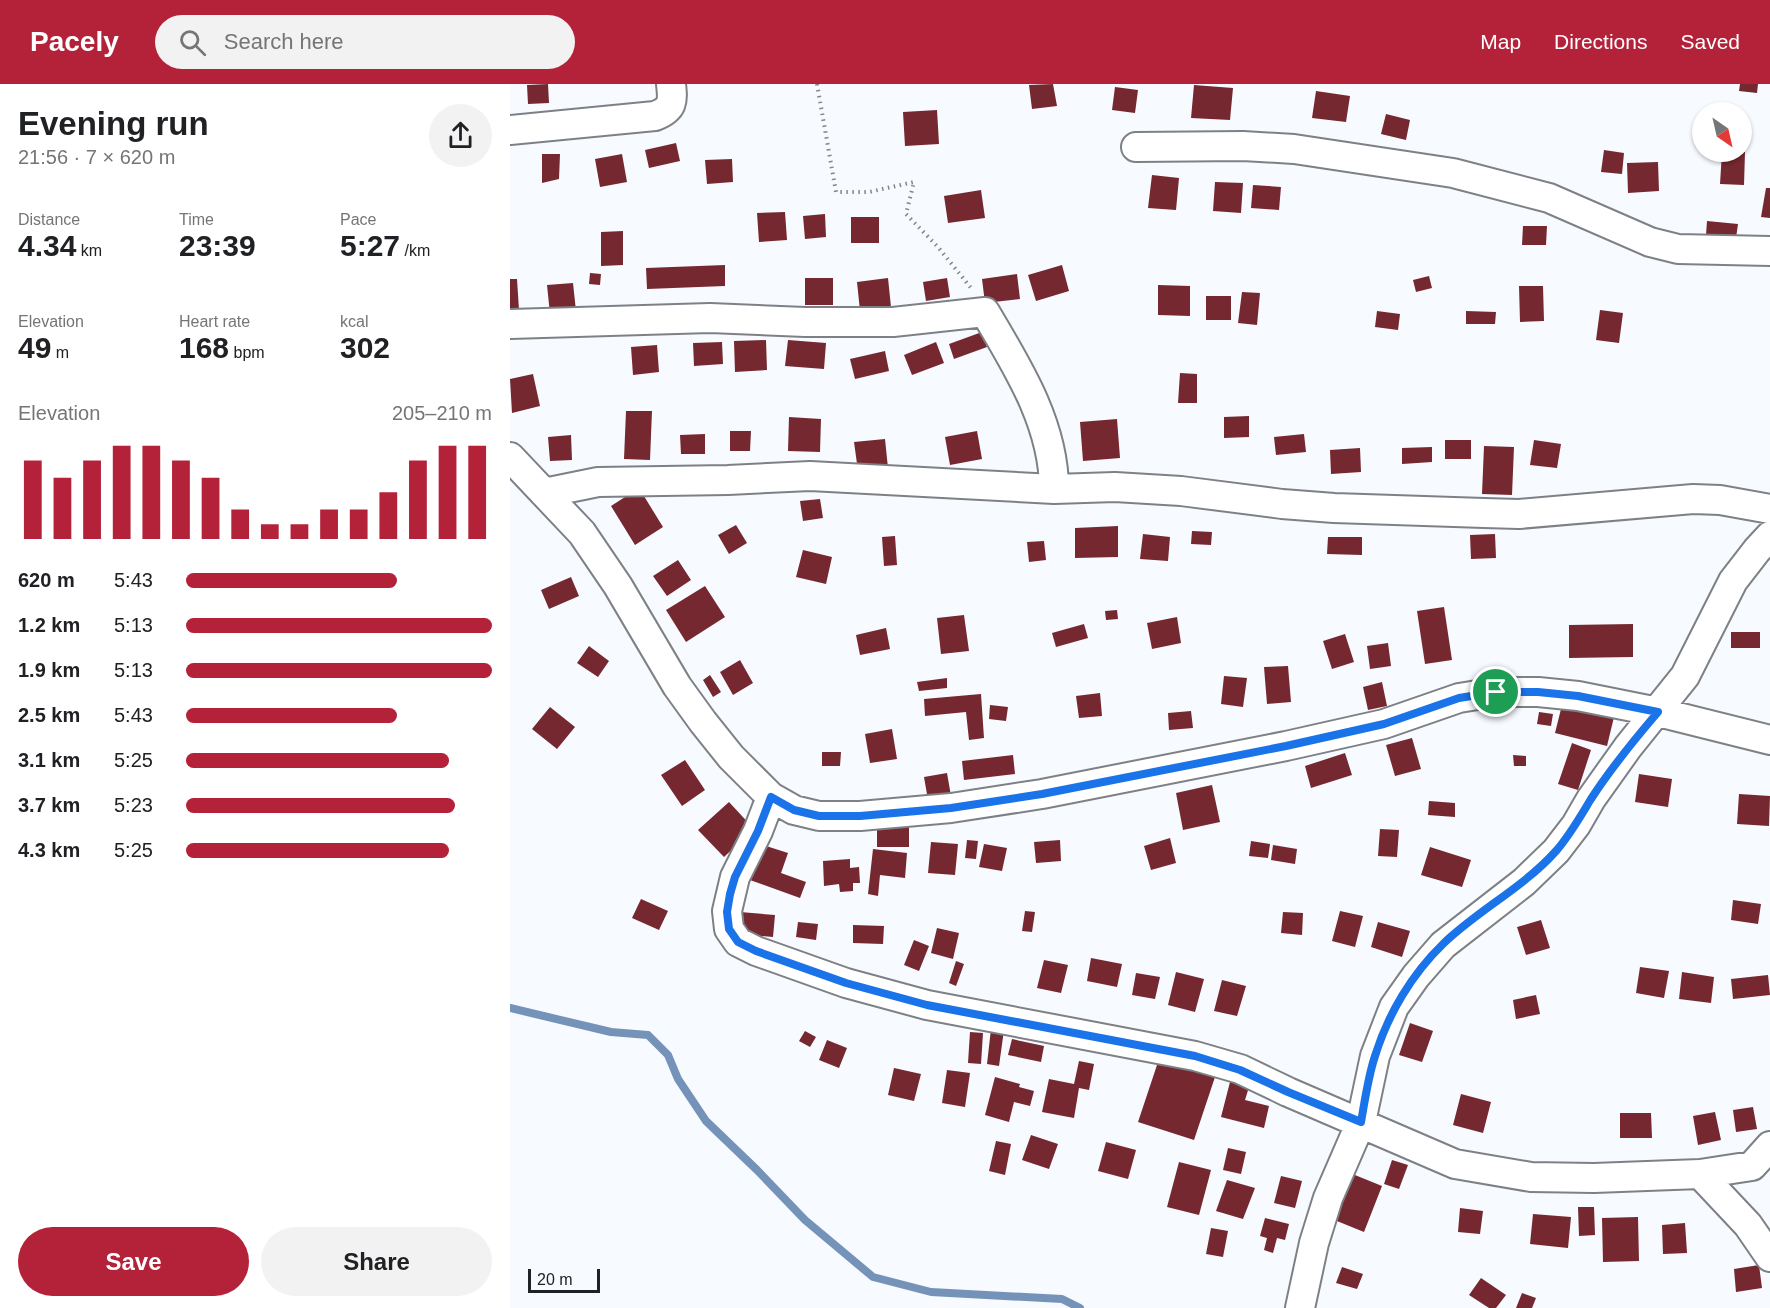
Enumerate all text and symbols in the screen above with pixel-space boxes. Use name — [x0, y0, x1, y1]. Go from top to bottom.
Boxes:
search box — [155, 15, 575, 69]
text: Pacely — [30, 26, 119, 57]
icon: search — [176, 26, 209, 59]
text: Search here — [224, 29, 344, 54]
text: Map — [1480, 30, 1521, 53]
text: Directions — [1554, 30, 1647, 53]
text: Saved — [1680, 30, 1740, 53]
north arrow — [1692, 102, 1752, 162]
map controls — [1692, 102, 1752, 162]
button: share — [429, 104, 492, 167]
text: Evening run — [18, 105, 209, 142]
text: 21:56 · 7 × 620 m — [18, 146, 175, 168]
text: Distance — [18, 211, 80, 228]
text: Time — [179, 211, 214, 228]
text: Pace — [340, 211, 376, 228]
text: 4.34 — [18, 229, 76, 262]
text: 23:39 — [179, 229, 256, 262]
text: 5:27 — [340, 229, 400, 262]
text: km — [76, 242, 102, 259]
text: /km — [400, 242, 430, 259]
text: Elevation — [18, 313, 84, 330]
text: Heart rate — [179, 313, 250, 330]
text: kcal — [340, 313, 368, 330]
text: 49 — [18, 331, 51, 364]
text: 168 — [179, 331, 229, 364]
text: 302 — [340, 331, 390, 364]
text: m — [51, 344, 69, 361]
text: bpm — [229, 344, 265, 361]
text: Elevation — [18, 402, 100, 424]
text: 205–210 m — [392, 402, 492, 424]
text: 620 m — [18, 569, 75, 591]
text: 5:43 — [114, 569, 153, 591]
text: 1.2 km — [18, 614, 80, 636]
text: 5:13 — [114, 614, 153, 636]
text: 1.9 km — [18, 659, 80, 681]
text: 5:13 — [114, 659, 153, 681]
pin — [1470, 666, 1521, 717]
icon: arrive — [1479, 675, 1512, 708]
text: 2.5 km — [18, 704, 80, 726]
text: 5:43 — [114, 704, 153, 726]
text: 3.1 km — [18, 749, 80, 771]
text: 5:25 — [114, 749, 153, 771]
text: 3.7 km — [18, 794, 80, 816]
text: 5:23 — [114, 794, 153, 816]
text: 4.3 km — [18, 839, 80, 861]
text: 5:25 — [114, 839, 153, 861]
button: Save — [18, 1227, 249, 1296]
button: Share — [261, 1227, 492, 1296]
scale bar — [528, 1266, 600, 1294]
text: 20 m — [537, 1271, 573, 1288]

